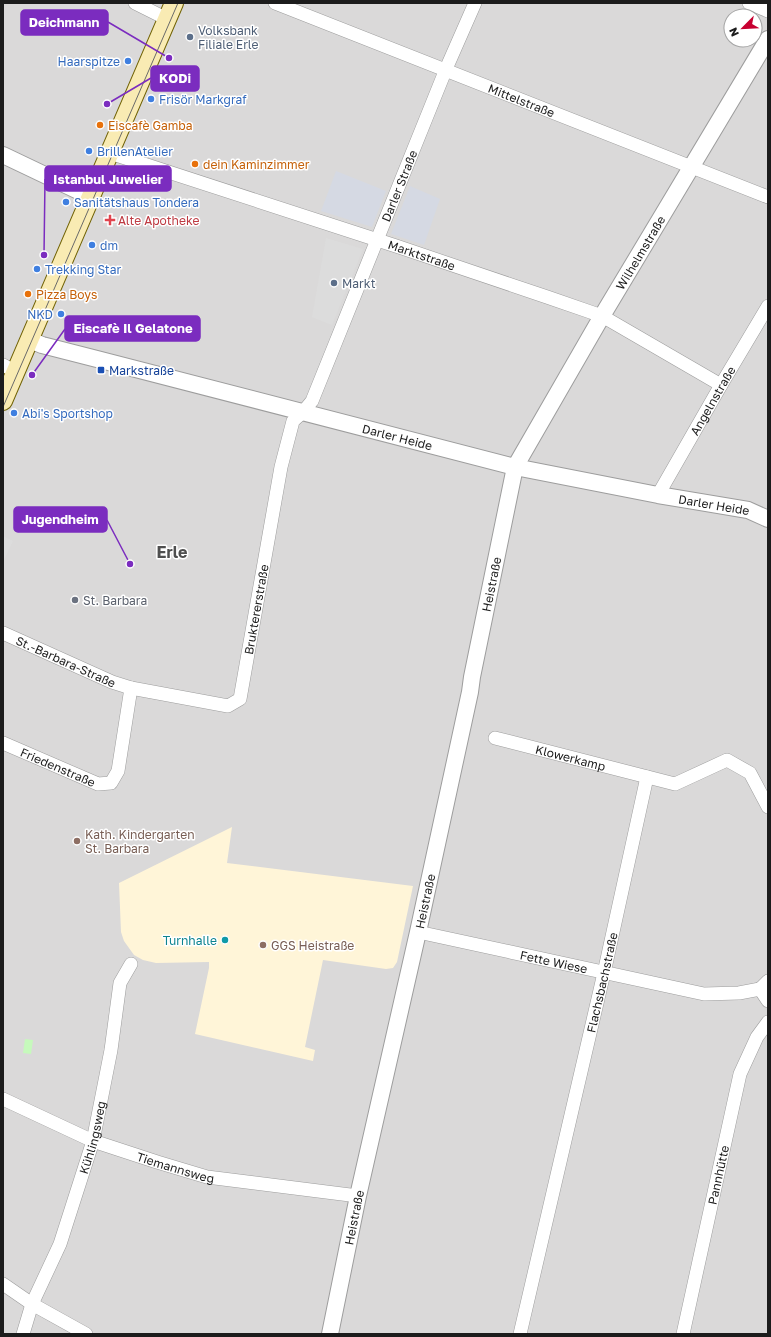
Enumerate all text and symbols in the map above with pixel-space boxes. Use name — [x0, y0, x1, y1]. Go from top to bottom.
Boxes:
north arrow — [723, 8, 763, 48]
callout: Deichmann — [21, 10, 108, 35]
text: Deichmann — [29, 14, 99, 30]
place label: Volksbank Filiale Erle — [198, 23, 259, 52]
text: N — [726, 26, 741, 39]
marker: Volksbank Filiale Erle — [185, 32, 195, 42]
place label: Haarspitze — [58, 54, 120, 69]
marker: Haarspitze — [123, 56, 133, 66]
callout: KODi — [151, 66, 199, 91]
text: KODi — [159, 70, 191, 86]
street label: Mittelstraße — [486, 80, 557, 120]
place label: Frisör Markgraf — [159, 92, 247, 107]
marker: Frisör Markgraf — [146, 94, 156, 104]
place label: Eiscafè Gamba — [108, 118, 192, 133]
marker: Eiscafè Gamba — [95, 120, 105, 130]
place label: BrillenAtelier — [97, 144, 173, 159]
marker: BrillenAtelier — [84, 146, 94, 156]
street label: Darler Straße — [378, 148, 420, 224]
place label: dein Kaminzimmer — [203, 157, 310, 172]
marker: dein Kaminzimmer — [190, 159, 200, 169]
callout: Istanbul Juwelier — [45, 166, 171, 191]
text: Istanbul Juwelier — [53, 171, 163, 187]
place label: Sanitätshaus Tondera — [74, 195, 199, 210]
marker: Sanitätshaus Tondera — [61, 197, 71, 207]
place label: Alte Apotheke — [118, 213, 199, 228]
street label: Wilhelmstraße — [612, 213, 668, 292]
marker: Alte Apotheke — [105, 215, 115, 225]
street label: Marktstraße — [386, 236, 457, 273]
place label: dm — [100, 238, 118, 253]
marker: dm — [87, 240, 97, 250]
place label: Trekking Star — [45, 262, 121, 277]
marker: Trekking Star — [32, 264, 42, 274]
place label: Markt — [342, 276, 376, 291]
marker: Markt — [329, 278, 339, 288]
place label: Pizza Boys — [36, 287, 97, 302]
marker: Pizza Boys — [23, 289, 33, 299]
place label: NKD — [27, 307, 53, 322]
marker: NKD — [56, 309, 66, 319]
callout: Eiscafè Il Gelatone — [65, 316, 200, 341]
text: Eiscafè Il Gelatone — [73, 320, 193, 336]
place label: Markstraße — [109, 363, 174, 378]
street label: Angelnstraße — [686, 363, 738, 438]
marker: Markstraße — [96, 365, 106, 375]
place label: Abi's Sportshop — [22, 406, 113, 421]
marker: Abi's Sportshop — [9, 408, 19, 418]
street label: Darler Heide — [361, 420, 434, 453]
street label: Darler Heide — [677, 491, 751, 518]
callout: Jugendheim — [14, 507, 107, 532]
text: Jugendheim — [21, 511, 99, 527]
district label: Erle — [157, 542, 187, 562]
street label: Heistraße — [478, 555, 504, 613]
street label: Bruktererstraße — [240, 563, 271, 656]
place label: St. Barbara — [83, 593, 147, 608]
marker: St. Barbara — [70, 595, 80, 605]
street label: St.-Barbara-Straße — [14, 632, 118, 690]
street label: Klowerkamp — [534, 741, 607, 773]
street label: Friedenstraße — [18, 744, 98, 790]
place label: Kath. Kindergarten St. Barbara — [85, 827, 195, 856]
marker: Kath. Kindergarten St. Barbara — [72, 836, 82, 846]
street label: Heistraße — [411, 872, 438, 930]
street label: Flachsbachstraße — [583, 931, 620, 1034]
place label: Turnhalle — [163, 933, 217, 948]
marker: Turnhalle — [220, 935, 230, 945]
place label: GGS Heistraße — [271, 938, 354, 953]
marker: GGS Heistraße — [258, 940, 268, 950]
street label: Fette Wiese — [519, 947, 589, 976]
street label: Kühlingsweg — [75, 1100, 108, 1176]
street label: Pannhütte — [704, 1144, 732, 1206]
street label: Tiemannsweg — [135, 1148, 215, 1185]
street label: Heistraße — [341, 1188, 367, 1246]

